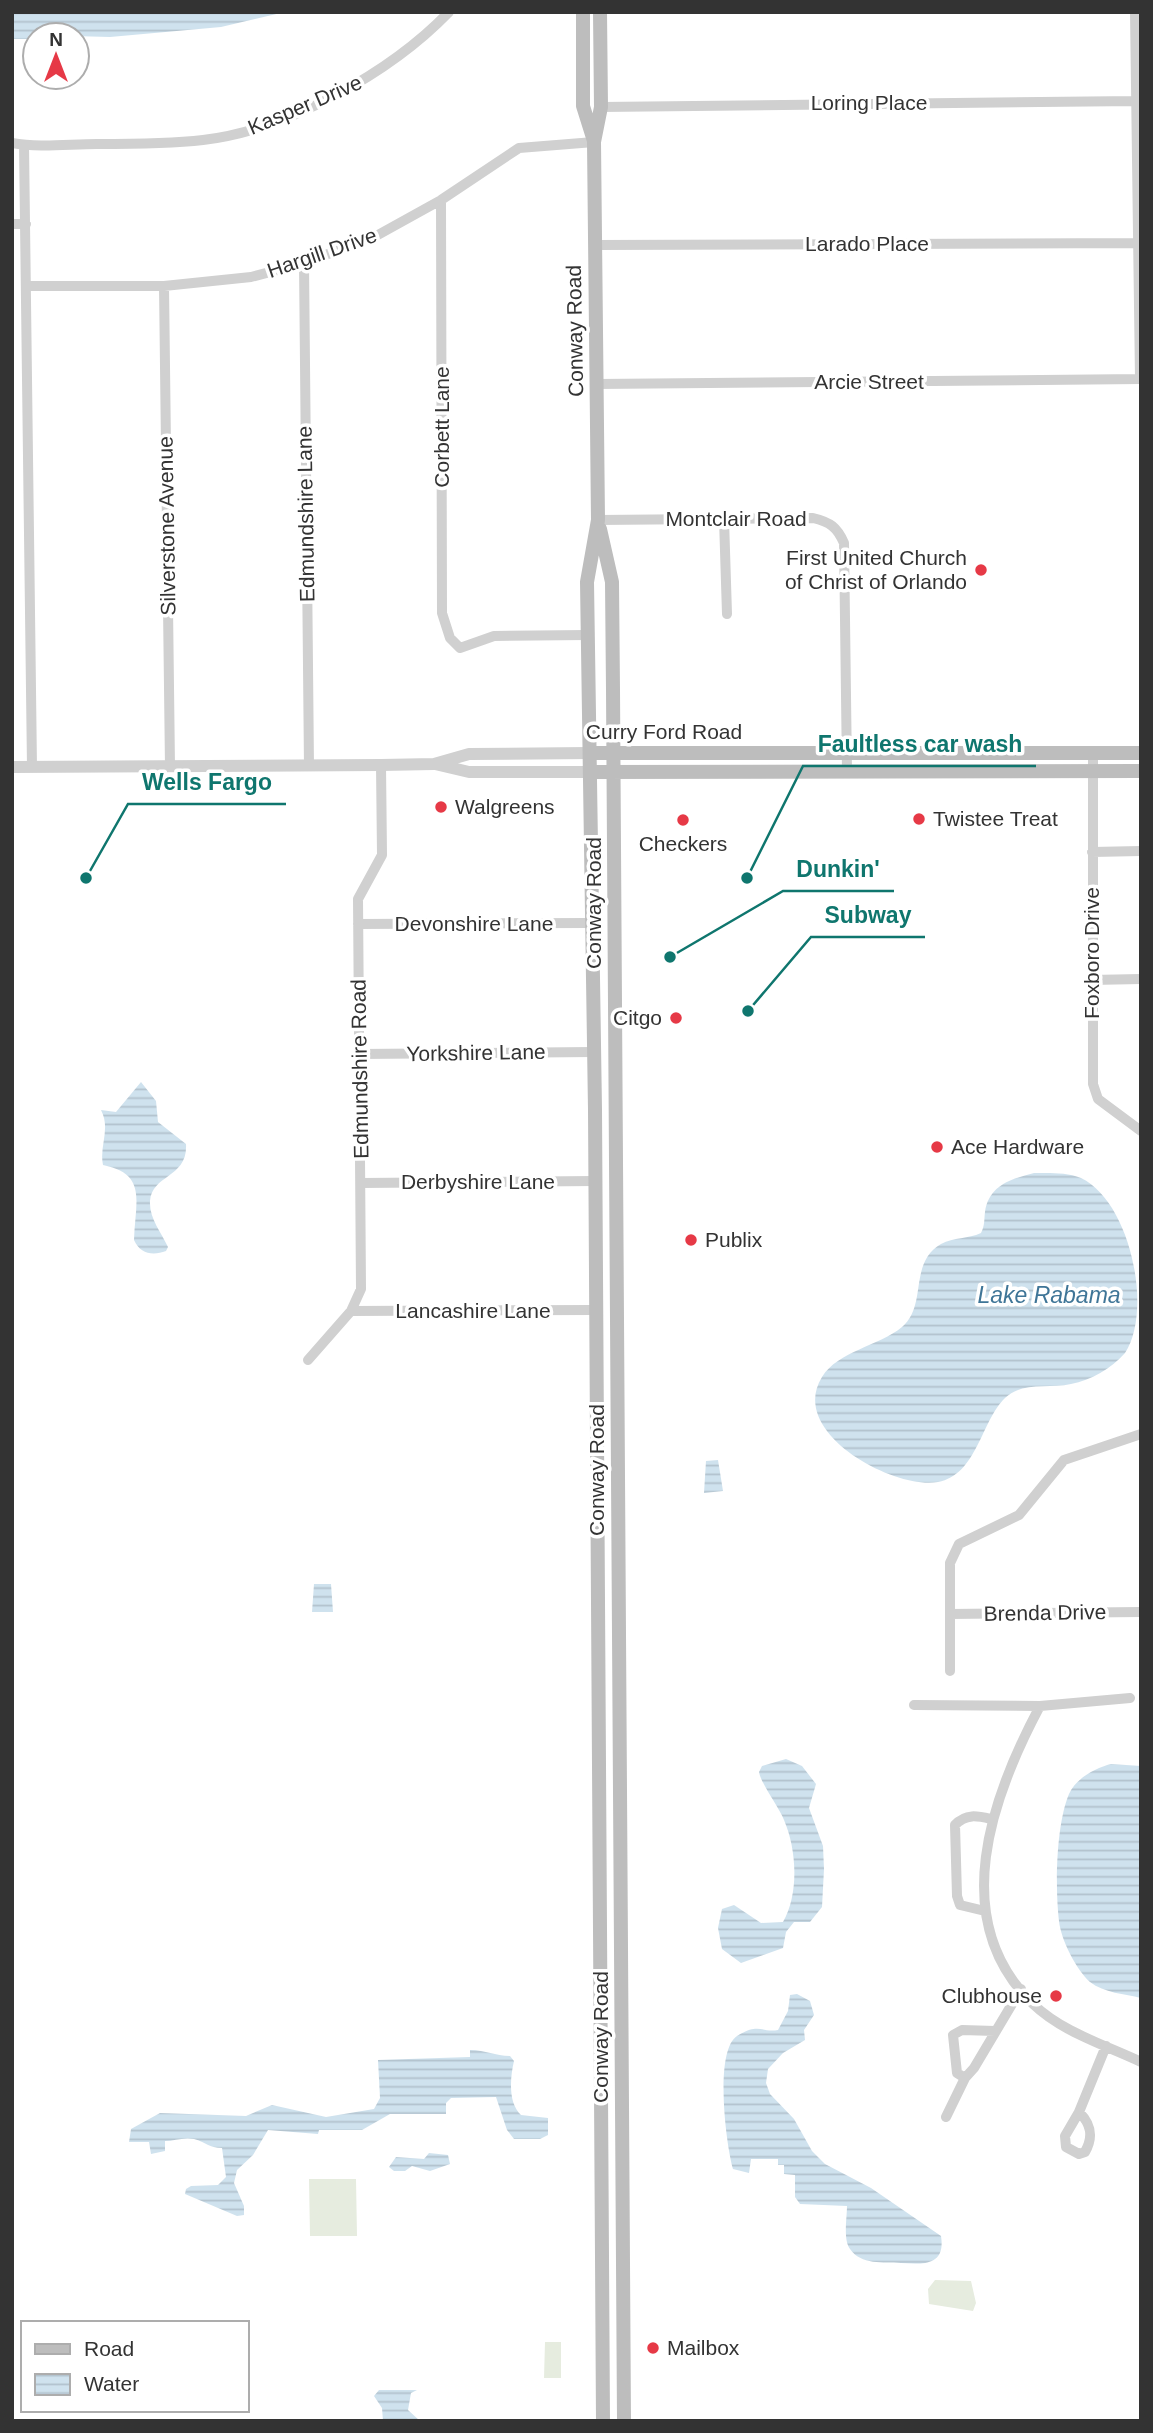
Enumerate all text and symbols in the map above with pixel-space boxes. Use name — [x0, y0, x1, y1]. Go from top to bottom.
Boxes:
north arrow — [21, 21, 91, 91]
text: N — [49, 29, 63, 50]
street label: Kasper Drive — [244, 70, 365, 139]
street label: Loring Place — [811, 91, 927, 114]
street label: Hargill Drive — [264, 223, 380, 282]
street label: Larado Place — [805, 232, 929, 255]
street label: Conway Road — [562, 265, 587, 397]
street label: Corbett Lane — [430, 366, 453, 488]
street label: Arcie Street — [814, 370, 924, 393]
street label: Edmundshire Lane — [292, 426, 319, 602]
street label: Silverstone Avenue — [153, 436, 180, 616]
street label: Montclair Road — [665, 507, 807, 530]
place label: First United Church of Christ of Orlando — [785, 546, 967, 593]
marker: First United Church of Christ of Orlando — [973, 562, 989, 578]
street label: Curry Ford Road — [586, 720, 742, 743]
callout: Faultless car wash — [803, 722, 1036, 766]
text: Faultless car wash — [818, 731, 1022, 757]
callout: Wells Fargo — [128, 760, 286, 804]
text: Wells Fargo — [142, 769, 272, 795]
place label: Walgreens — [455, 795, 555, 818]
marker: Walgreens — [433, 799, 449, 815]
place label: Twistee Treat — [933, 807, 1058, 830]
marker: Twistee Treat — [911, 811, 927, 827]
marker: Checkers — [675, 812, 691, 828]
place label: Checkers — [639, 832, 727, 855]
street label: Conway Road — [582, 837, 605, 969]
callout: Dunkin' — [783, 847, 894, 891]
text: Dunkin' — [796, 856, 880, 882]
street label: Foxboro Drive — [1080, 887, 1103, 1019]
callout: Subway — [811, 893, 925, 937]
text: Subway — [825, 902, 912, 928]
street label: Devonshire Lane — [395, 912, 553, 935]
street label: Edmundshire Road — [346, 979, 373, 1159]
place label: Citgo — [613, 1006, 662, 1029]
marker: Citgo — [668, 1010, 684, 1026]
street label: Yorkshire Lane — [406, 1040, 546, 1065]
place label: Ace Hardware — [951, 1135, 1084, 1158]
marker: Ace Hardware — [929, 1139, 945, 1155]
street label: Derbyshire Lane — [401, 1170, 555, 1193]
place label: Publix — [705, 1228, 763, 1251]
marker: Publix — [683, 1232, 699, 1248]
water label: Lake Rabama — [977, 1282, 1121, 1308]
street label: Lancashire Lane — [395, 1299, 551, 1322]
street label: Conway Road — [585, 1404, 608, 1536]
street label: Brenda Drive — [984, 1600, 1106, 1625]
street label: Conway Road — [589, 1971, 612, 2103]
place label: Clubhouse — [942, 1984, 1042, 2007]
marker: Clubhouse — [1048, 1988, 1064, 2004]
legend — [21, 2321, 248, 2412]
place label: Mailbox — [667, 2336, 740, 2359]
text: Road — [84, 2337, 134, 2360]
marker: Mailbox — [645, 2340, 661, 2356]
text: Water — [84, 2372, 139, 2395]

